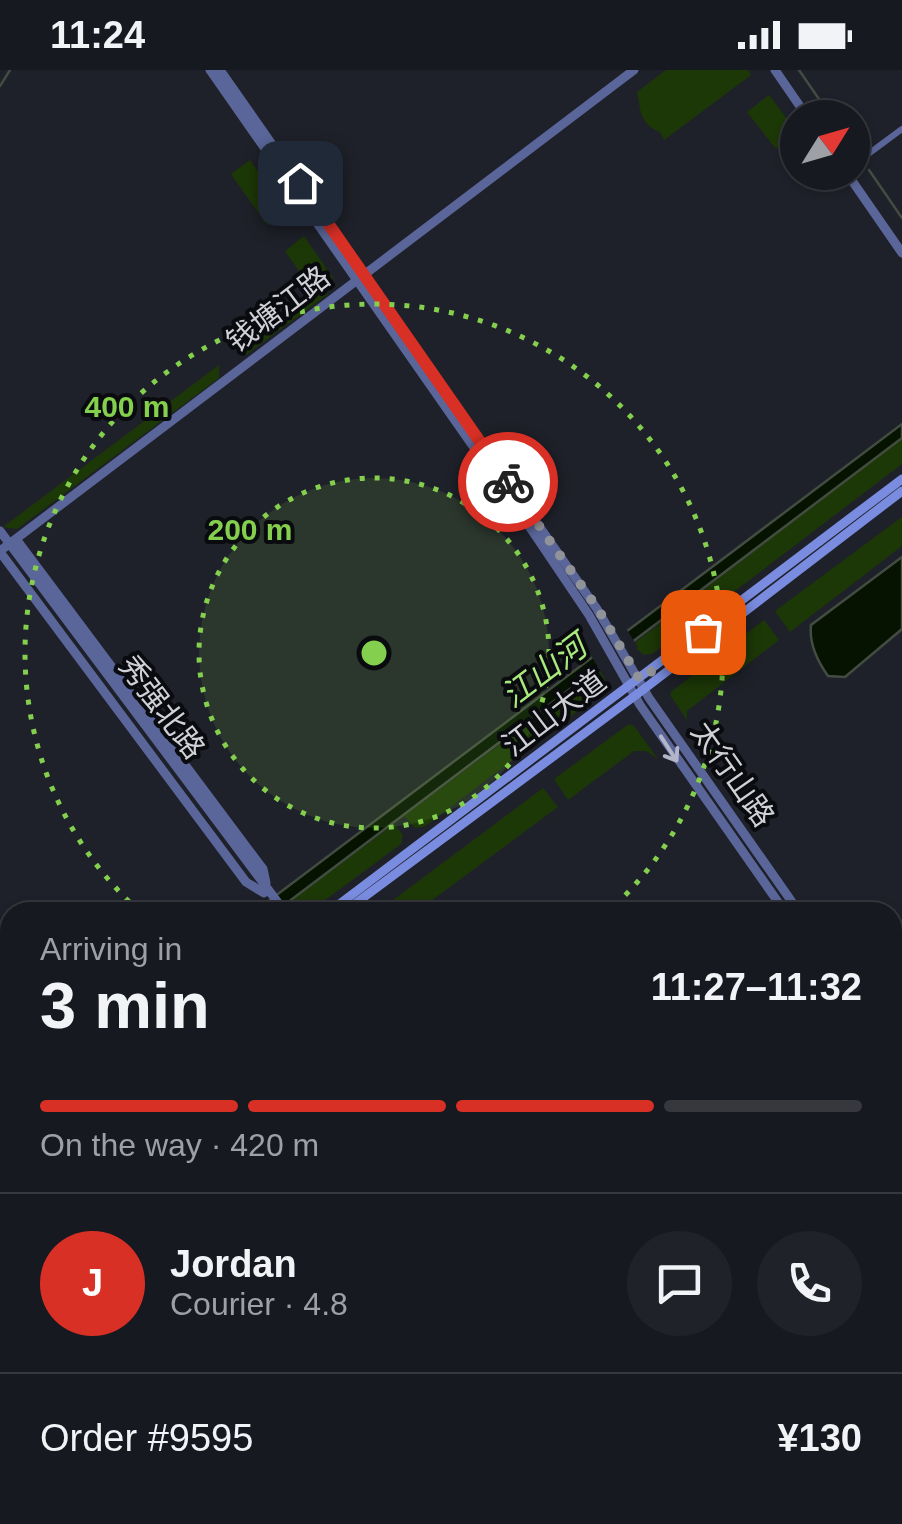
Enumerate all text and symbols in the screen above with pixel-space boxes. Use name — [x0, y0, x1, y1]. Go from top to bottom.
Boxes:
text: 11:24 — [50, 14, 145, 56]
north arrow — [780, 100, 870, 190]
map controls — [780, 100, 870, 190]
pin — [258, 141, 343, 226]
icon: home — [273, 156, 328, 211]
street label: 钱塘江路 — [220, 260, 336, 358]
text: 400 m — [84, 390, 170, 423]
courier — [458, 432, 558, 532]
icon: bike — [481, 455, 536, 510]
text: 200 m — [207, 513, 293, 546]
pin — [661, 590, 746, 675]
icon: bag — [676, 605, 731, 660]
water label: 江山河 — [495, 624, 598, 714]
centre of rings — [356, 635, 392, 671]
street label: 秀强北路 — [113, 649, 211, 765]
street label: 江山大道 — [496, 664, 612, 762]
street label: 太行山路 — [685, 715, 781, 833]
one-way arrow — [658, 734, 679, 762]
text: Arriving in — [40, 931, 182, 967]
text: 11:27–11:32 — [651, 966, 862, 1008]
text: 3 min — [40, 969, 210, 1042]
text: On the way · 420 m — [40, 1127, 319, 1163]
button: chat — [627, 1231, 732, 1336]
button: phone — [757, 1231, 862, 1336]
text: Jordan — [170, 1243, 297, 1285]
text: J — [82, 1262, 103, 1304]
text: Courier · 4.8 — [170, 1286, 348, 1322]
text: Order #9595 — [40, 1417, 253, 1459]
text: ¥130 — [777, 1417, 862, 1459]

